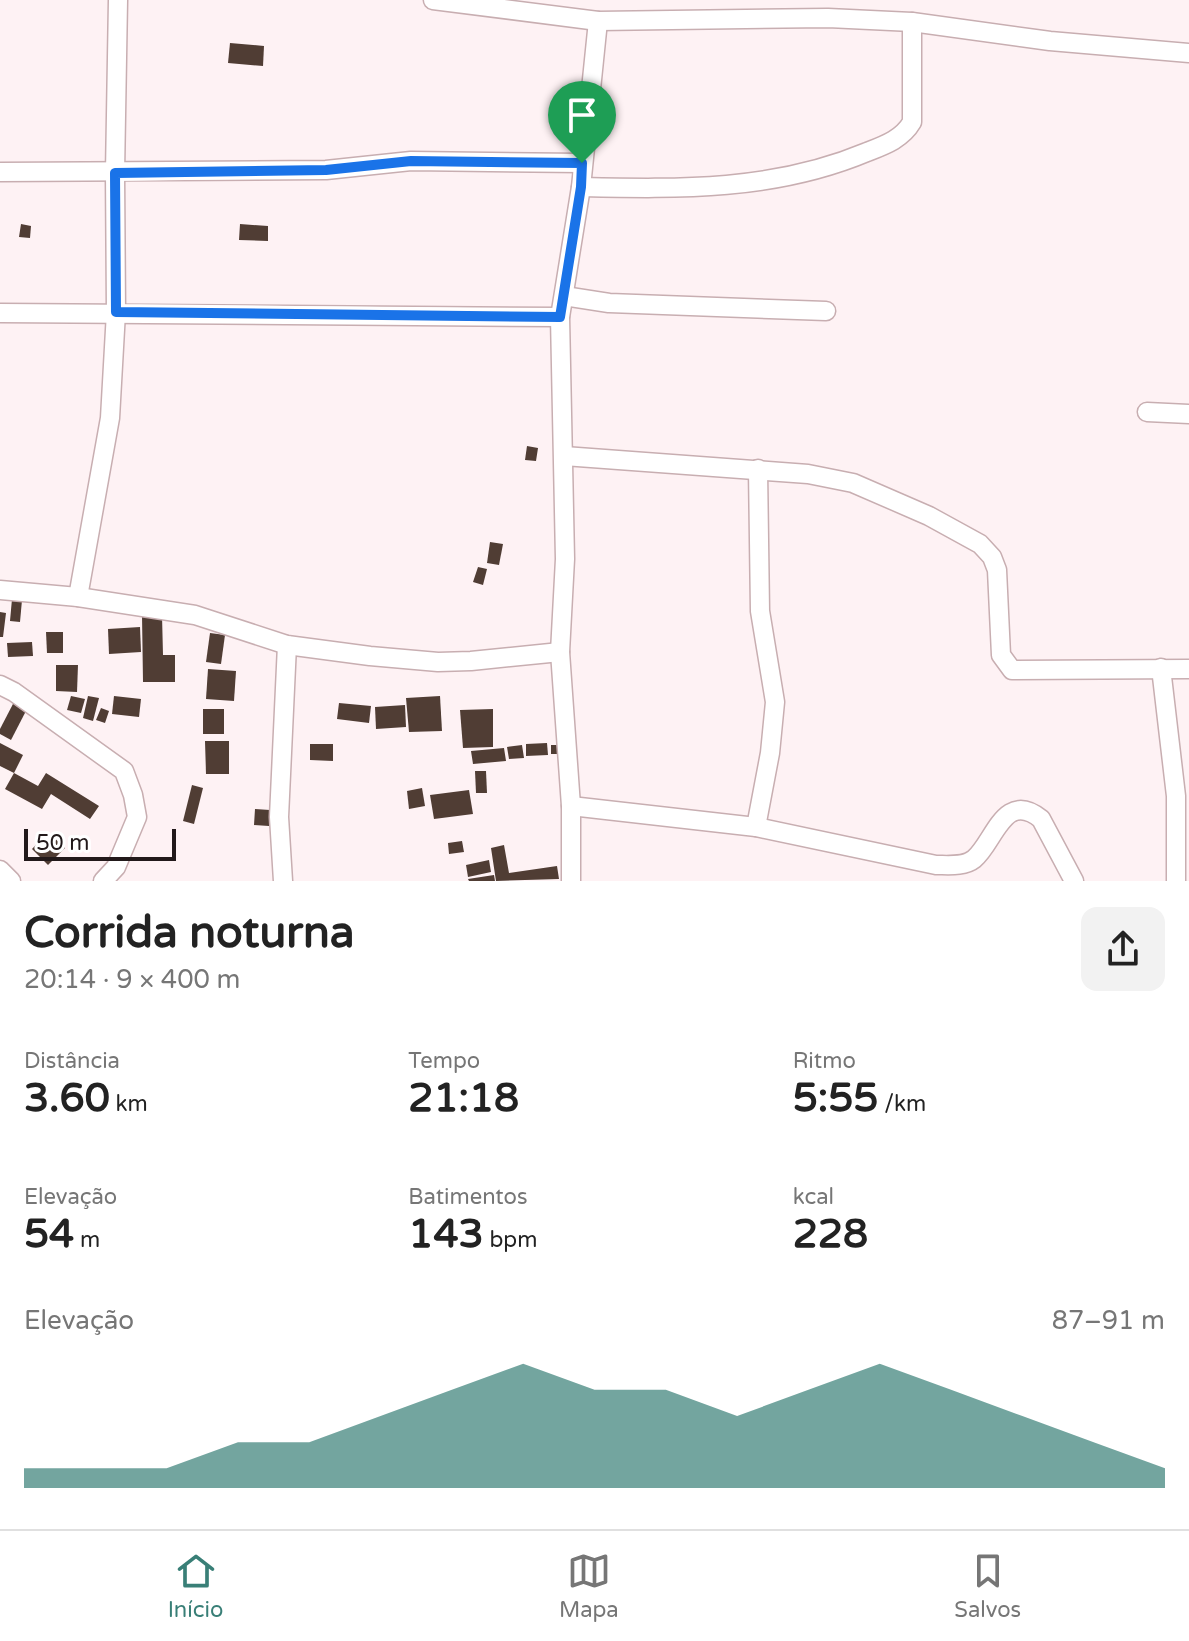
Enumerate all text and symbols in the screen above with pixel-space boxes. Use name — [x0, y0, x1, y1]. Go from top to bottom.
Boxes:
pin — [548, 81, 616, 163]
icon: arrive — [560, 93, 604, 137]
scale bar — [24, 825, 176, 861]
text: 50 m — [36, 830, 90, 856]
text: Corrida noturna — [24, 907, 355, 960]
button: share — [1081, 907, 1165, 991]
text: 20:14 · 9 × 400 m — [24, 964, 240, 995]
text: Distância — [24, 1048, 120, 1074]
text: Tempo — [408, 1048, 480, 1074]
text: Ritmo — [793, 1048, 856, 1074]
text: 3.60 — [24, 1074, 110, 1122]
text: 21:18 — [408, 1074, 519, 1122]
text: 5:55 — [793, 1074, 878, 1122]
text: km — [110, 1091, 148, 1117]
text: /km — [878, 1091, 926, 1117]
text: Elevação — [24, 1184, 117, 1210]
text: Batimentos — [408, 1184, 528, 1210]
text: kcal — [793, 1184, 834, 1210]
text: 54 — [24, 1210, 74, 1258]
text: 143 — [408, 1210, 484, 1258]
text: 228 — [793, 1210, 868, 1258]
text: m — [74, 1227, 100, 1253]
text: bpm — [484, 1227, 537, 1253]
text: Elevação — [24, 1305, 134, 1336]
text: 87–91 m — [1052, 1305, 1165, 1336]
tab: Início — [168, 1549, 223, 1623]
tab: Mapa — [559, 1549, 619, 1623]
tab: Salvos — [954, 1549, 1021, 1623]

